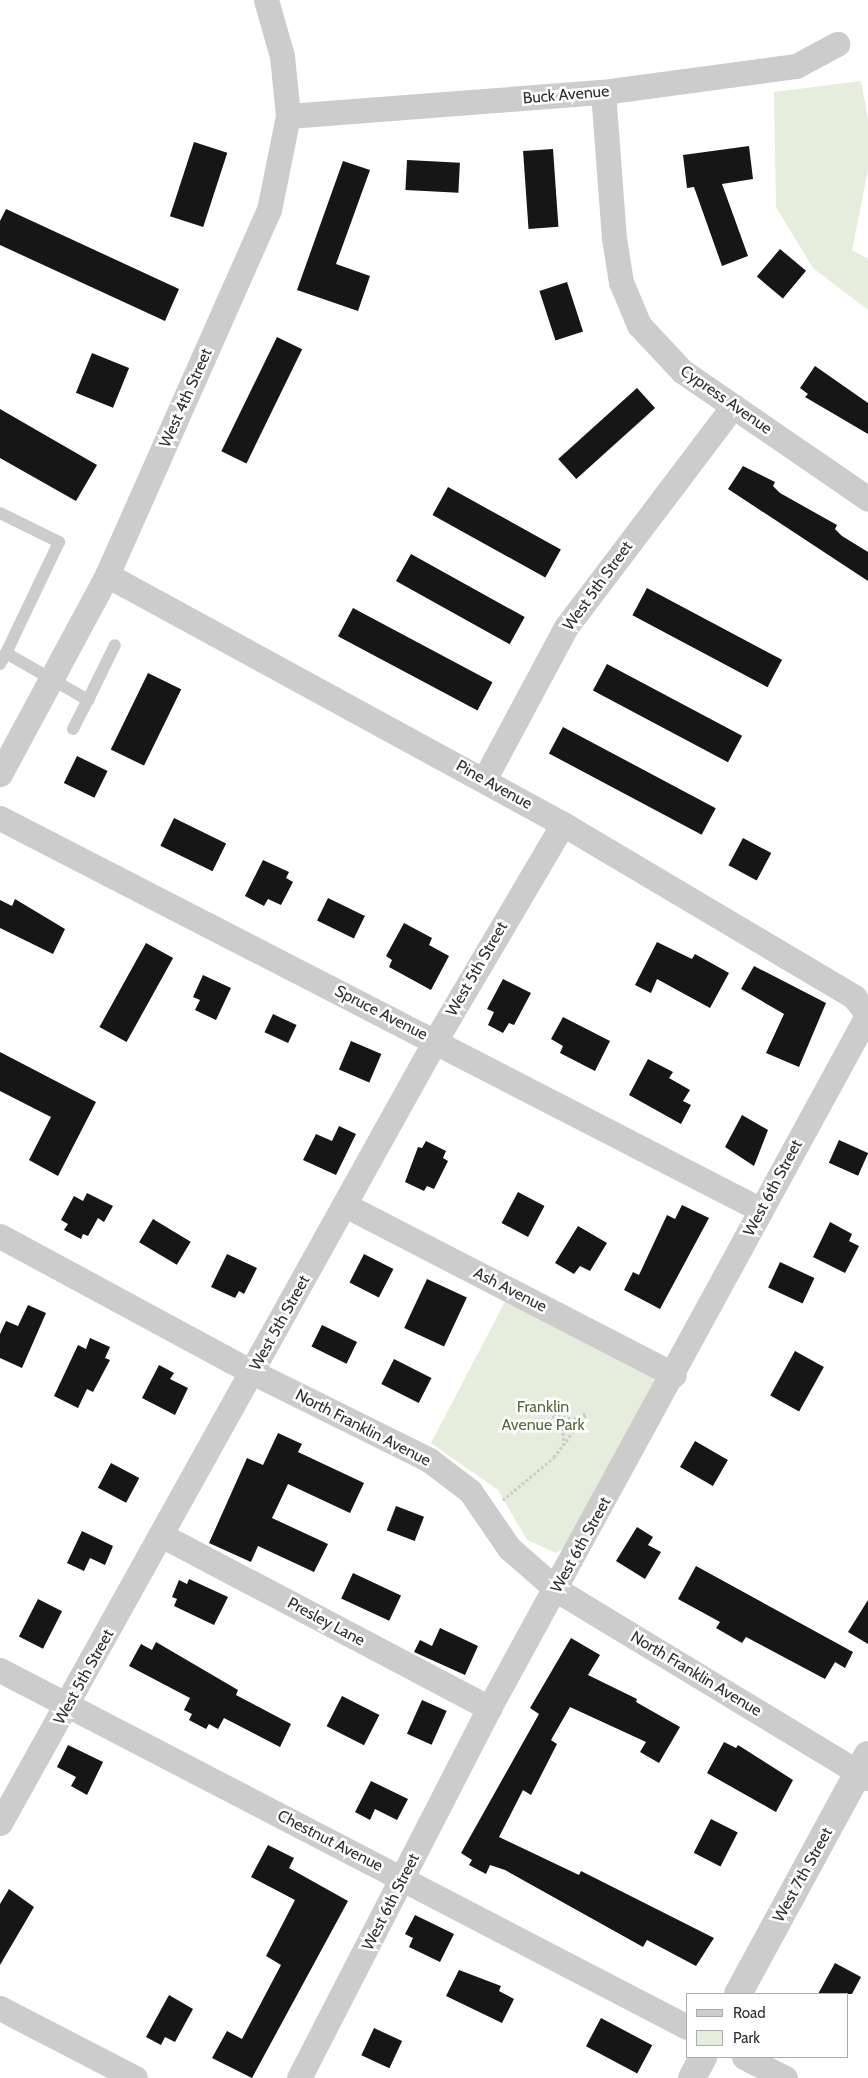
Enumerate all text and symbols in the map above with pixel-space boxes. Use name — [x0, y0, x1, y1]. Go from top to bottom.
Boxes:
street label: Buck Avenue — [522, 82, 610, 108]
street label: West 4th Street — [156, 346, 216, 450]
street label: Cypress Avenue — [677, 361, 775, 439]
street label: West 5th Street — [559, 538, 637, 634]
street label: Pine Avenue — [453, 756, 535, 814]
street label: West 5th Street — [442, 918, 512, 1020]
street label: Spruce Avenue — [332, 981, 430, 1045]
street label: West 6th Street — [740, 1137, 806, 1239]
street label: Ash Avenue — [470, 1263, 550, 1317]
street label: West 5th Street — [246, 1272, 314, 1374]
street label: North Franklin Avenue — [292, 1386, 434, 1470]
park label: Franklin Avenue Park — [501, 1397, 585, 1435]
street label: West 6th Street — [547, 1494, 615, 1596]
street label: Presley Lane — [284, 1594, 368, 1650]
street label: West 5th Street — [50, 1626, 118, 1728]
street label: North Franklin Avenue — [627, 1627, 765, 1721]
street label: Chestnut Avenue — [274, 1806, 386, 1876]
street label: West 7th Street — [769, 1824, 837, 1926]
street label: West 6th Street — [358, 1850, 424, 1954]
legend — [686, 1993, 848, 2058]
text: Road — [733, 2004, 766, 2022]
text: Park — [733, 2029, 760, 2047]

